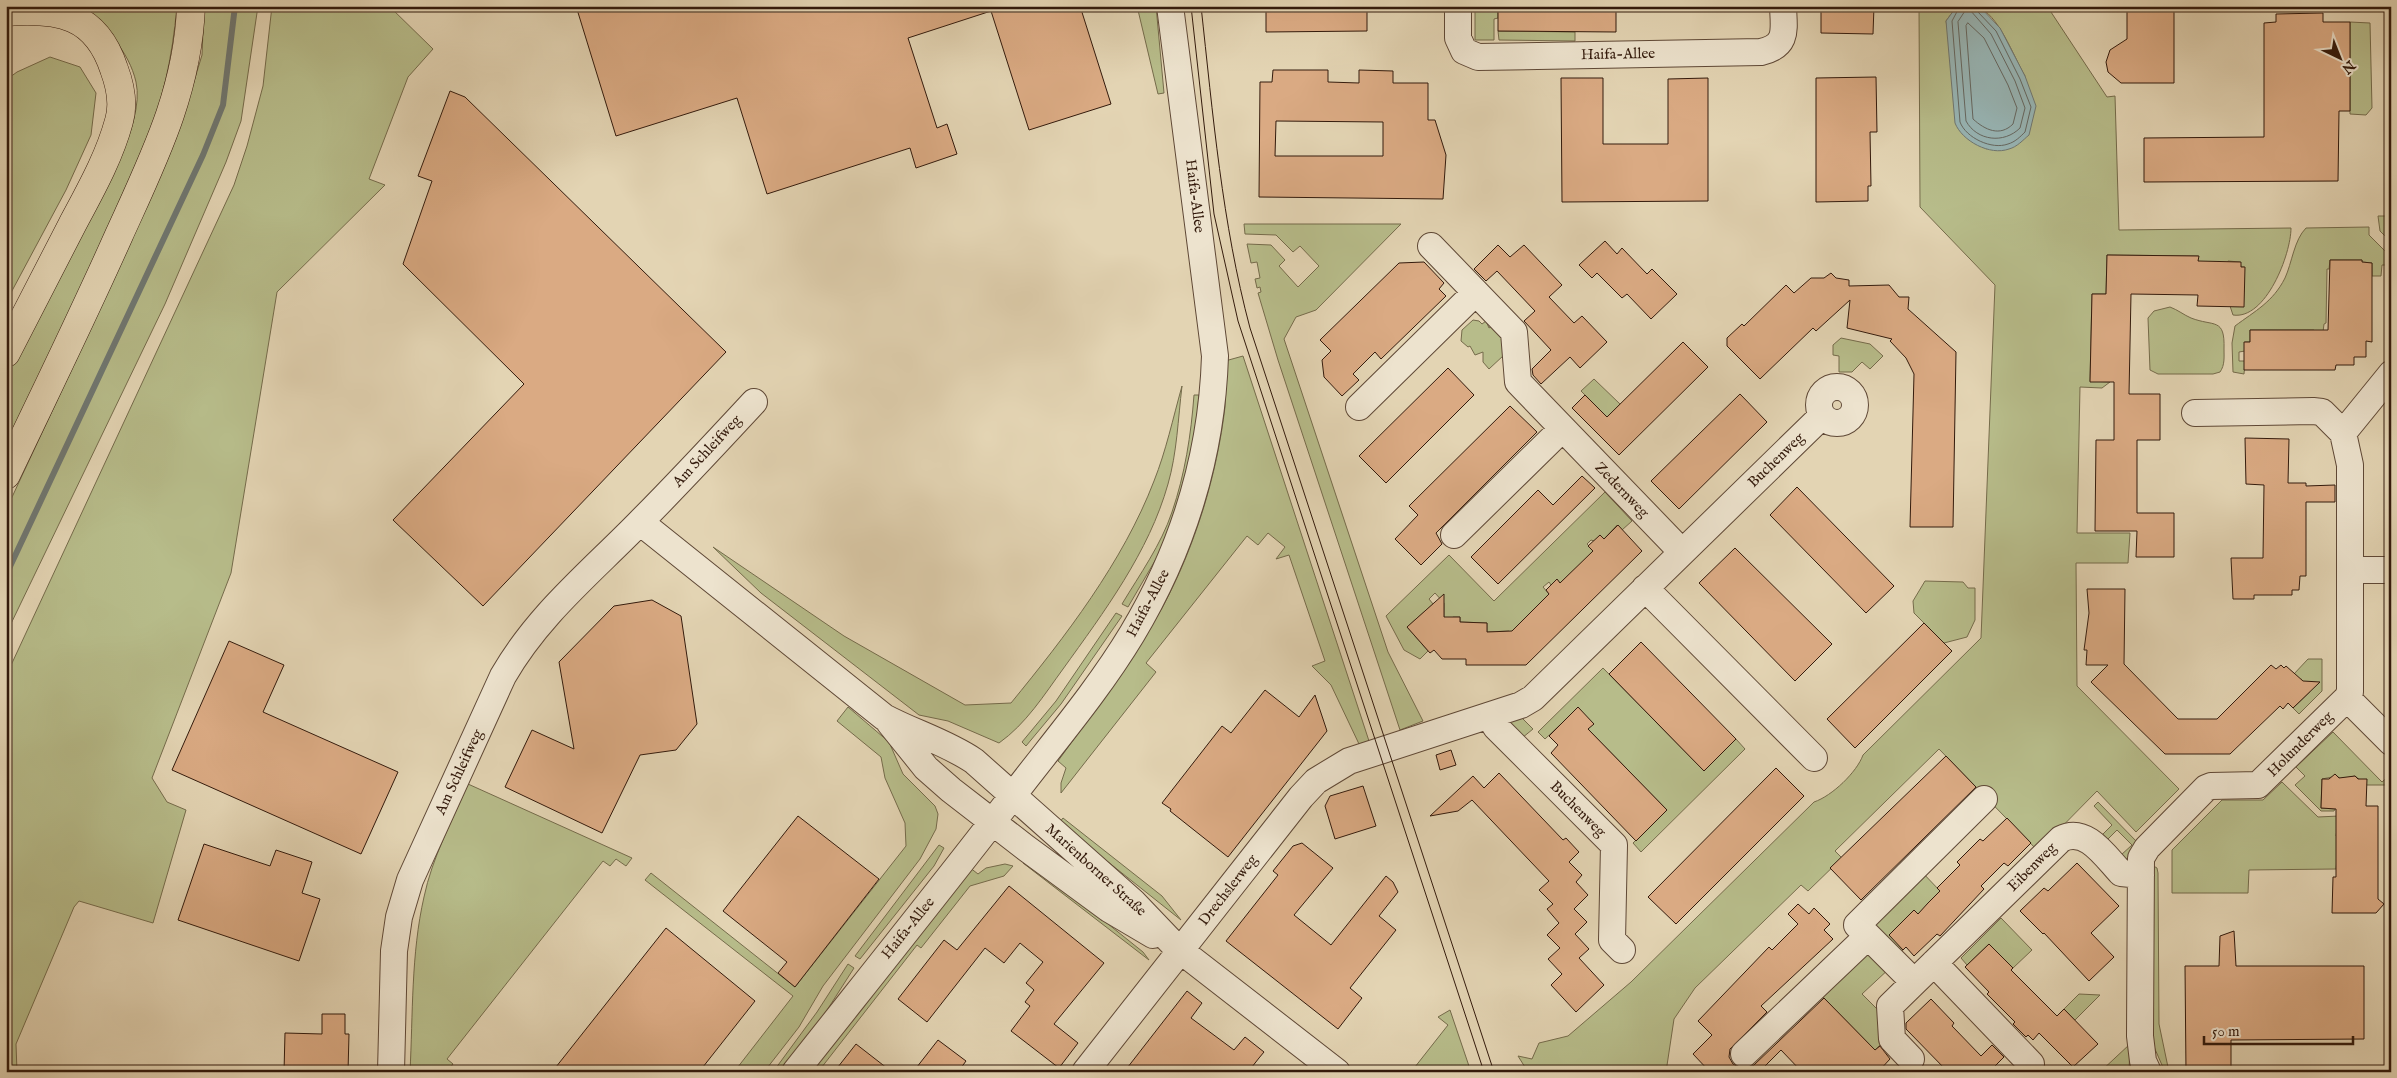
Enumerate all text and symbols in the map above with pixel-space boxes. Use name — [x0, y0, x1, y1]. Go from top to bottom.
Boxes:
north arrow — [2314, 32, 2364, 82]
street label: Haifa-Allee — [1581, 44, 1655, 64]
text: N — [2338, 55, 2359, 77]
street label: Haifa-Allee — [1181, 158, 1209, 234]
street label: Am Schleifweg — [668, 410, 746, 492]
street label: Buchenweg — [1744, 428, 1809, 492]
street label: Zedernweg — [1591, 458, 1654, 523]
street label: Haifa-Allee — [1122, 566, 1174, 640]
street label: Holunderweg — [2263, 706, 2338, 781]
street label: Am Schleifweg — [430, 725, 487, 819]
street label: Buchenweg — [1546, 777, 1611, 842]
street label: Marienborner Straße — [1042, 820, 1151, 920]
street label: Eibenweg — [2003, 838, 2061, 896]
street label: Drechslerweg — [1194, 850, 1262, 929]
street label: Haifa-Allee — [877, 893, 939, 963]
scale bar — [2204, 1013, 2353, 1045]
text: 50 m — [2212, 1022, 2240, 1041]

